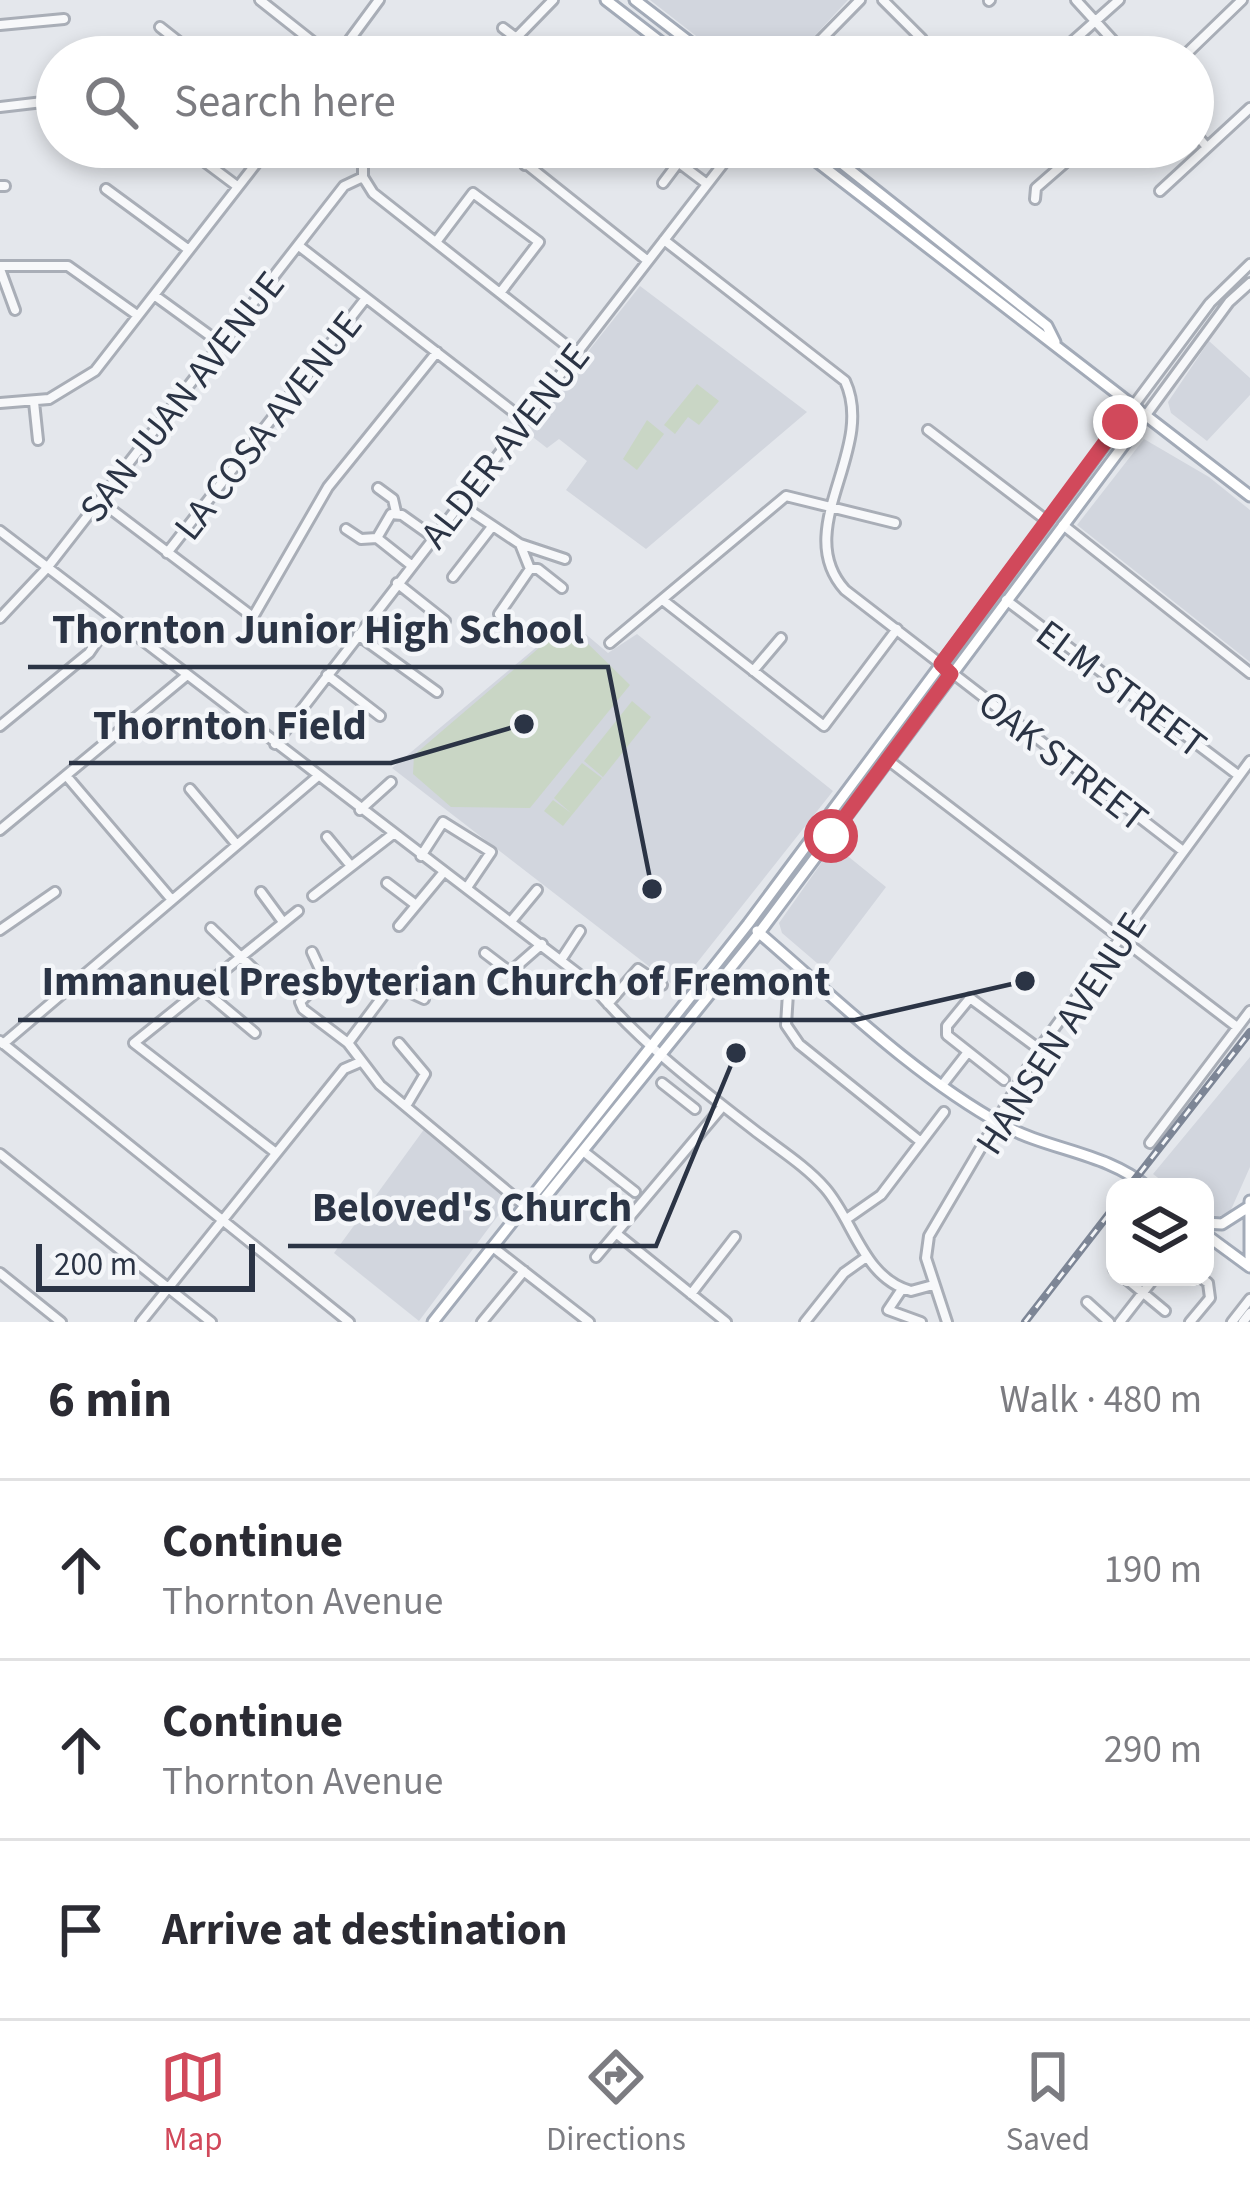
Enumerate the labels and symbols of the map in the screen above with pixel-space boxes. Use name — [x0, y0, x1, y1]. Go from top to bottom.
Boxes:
street label: SAN JUAN AVENUE — [67, 260, 298, 535]
street label: LA COSA AVENUE — [161, 300, 376, 553]
street label: ALDER AVENUE — [408, 332, 604, 561]
route end — [1093, 395, 1147, 449]
callout: Thornton Junior High School — [28, 589, 608, 667]
text: Thornton Junior High School — [52, 600, 584, 660]
street label: ELM STREET — [1024, 607, 1218, 772]
street label: OAK STREET — [966, 677, 1160, 846]
callout: Thornton Field — [69, 685, 391, 763]
text: Thornton Field — [93, 696, 367, 756]
route start — [804, 809, 858, 863]
street label: HANSEN AVENUE — [962, 902, 1161, 1166]
callout: Immanuel Presbyterian Church of Fremont — [18, 942, 855, 1020]
text: Immanuel Presbyterian Church of Fremont — [41, 952, 831, 1012]
callout: Beloved's Church — [288, 1168, 656, 1246]
text: Beloved's Church — [312, 1178, 632, 1238]
scale bar — [36, 1238, 255, 1291]

